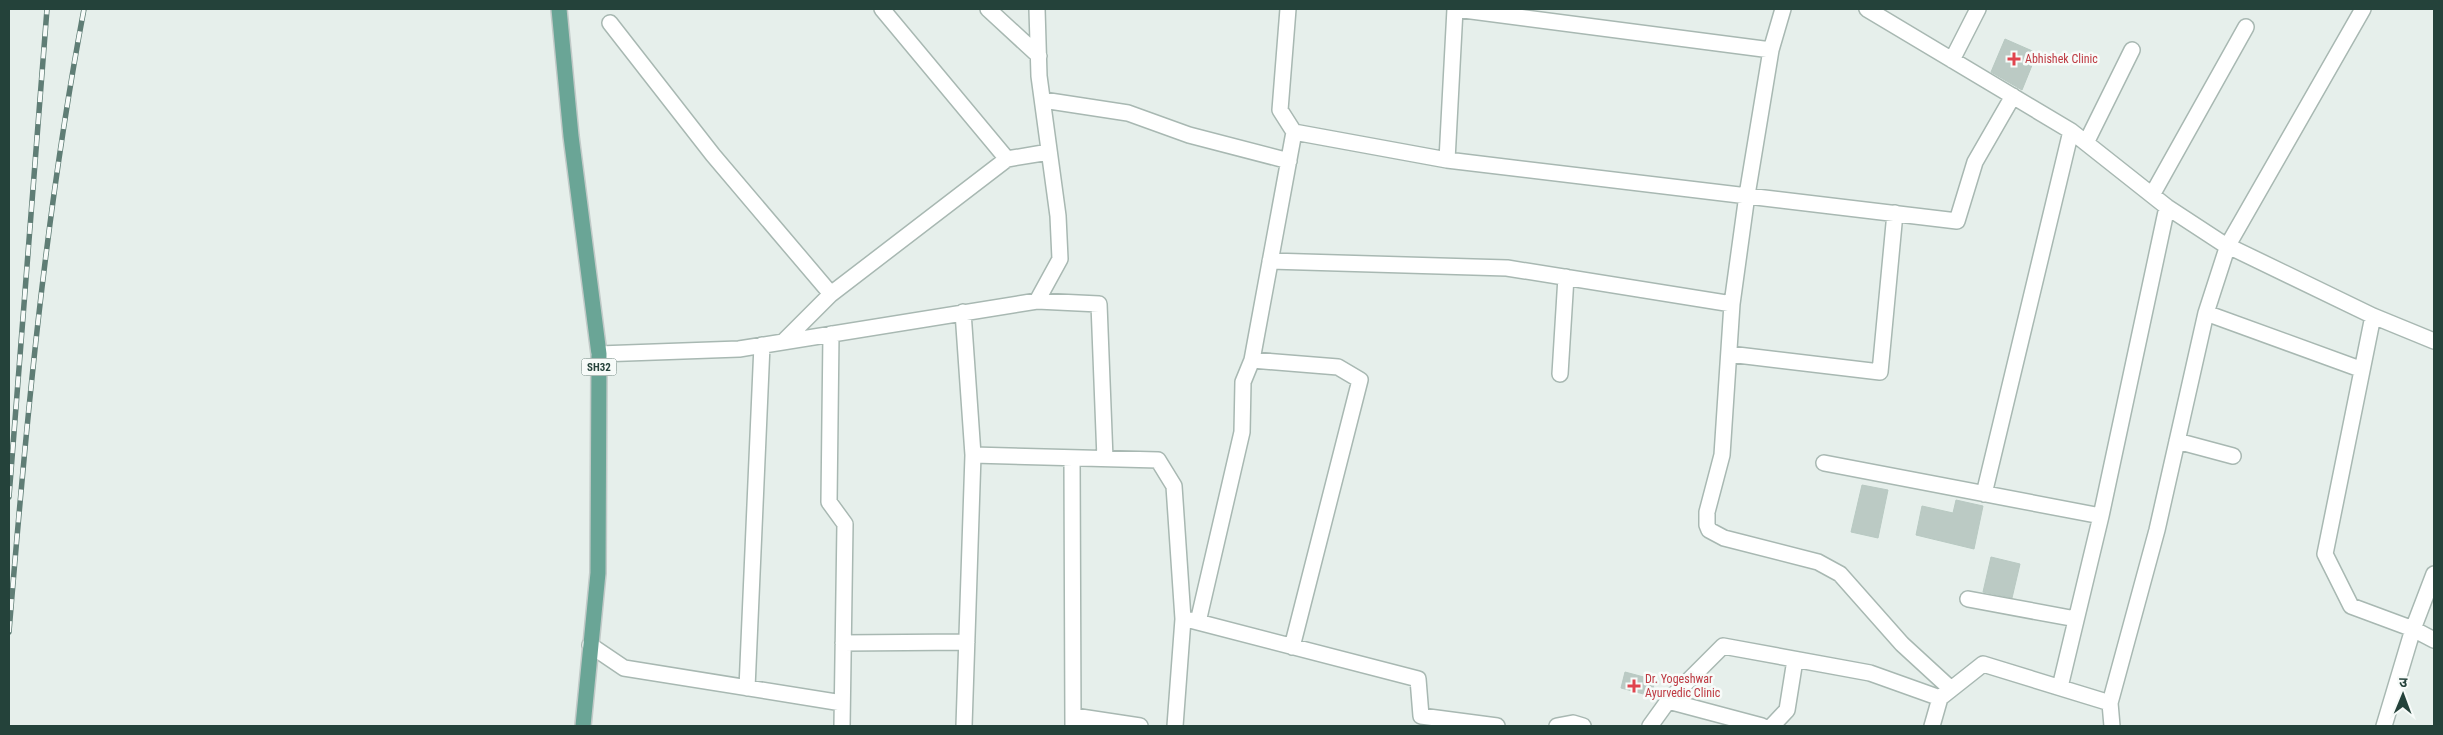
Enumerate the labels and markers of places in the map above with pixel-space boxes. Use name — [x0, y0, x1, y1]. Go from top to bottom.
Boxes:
marker: Abhishek Clinic — [2007, 52, 2021, 66]
place label: Abhishek Clinic — [2025, 52, 2098, 66]
place label: Dr. Yogeshwar Ayurvedic Clinic — [1645, 672, 1721, 700]
marker: Dr. Yogeshwar Ayurvedic Clinic — [1627, 679, 1641, 693]

